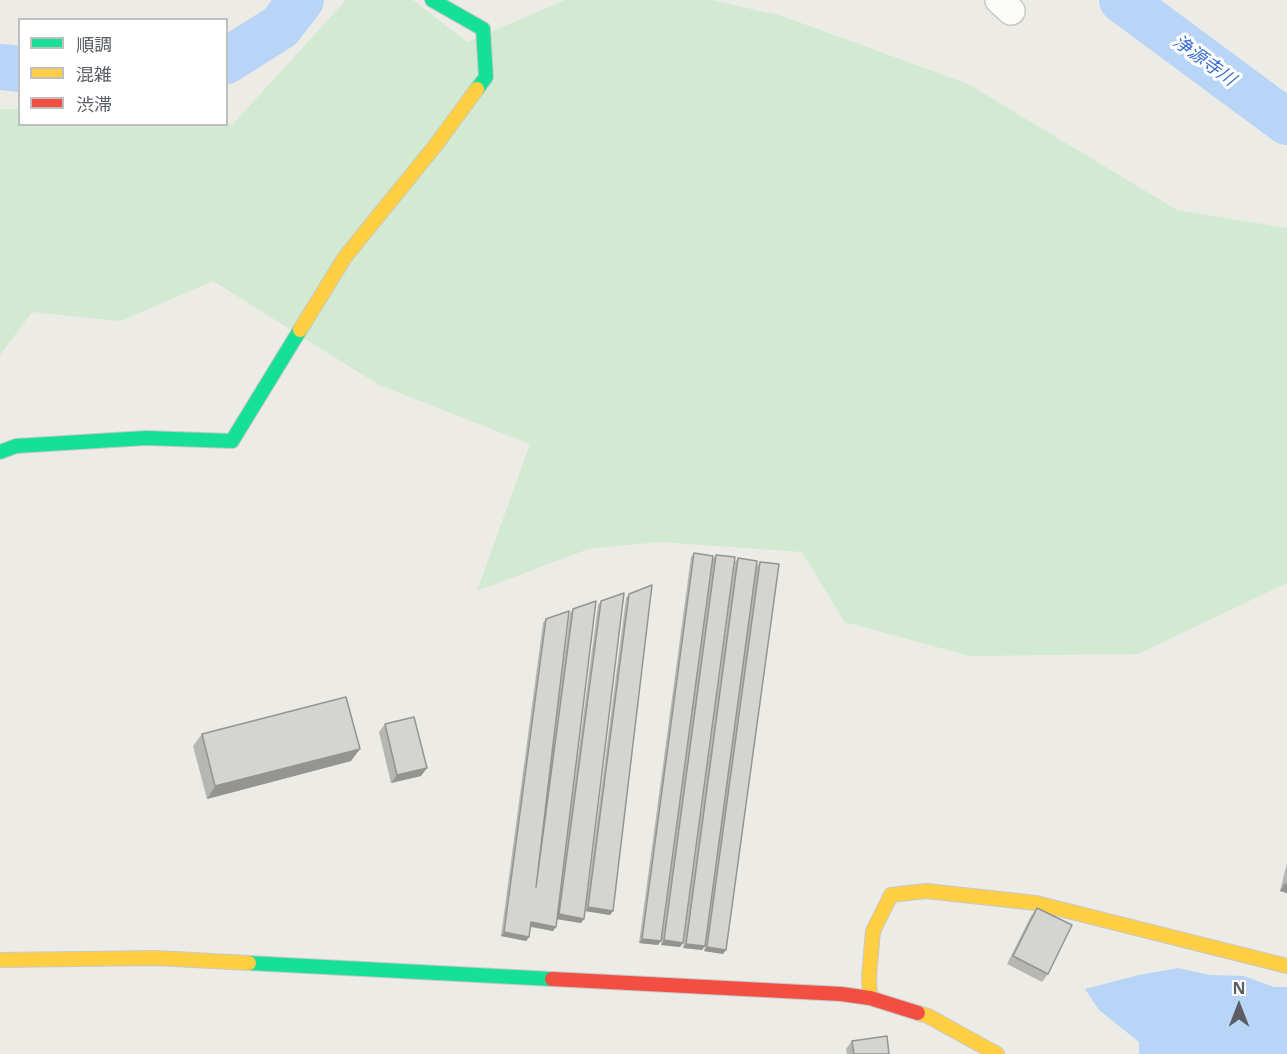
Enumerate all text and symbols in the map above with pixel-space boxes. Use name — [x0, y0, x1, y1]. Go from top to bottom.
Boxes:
legend — [18, 18, 228, 126]
water label: 浄源寺川 — [1169, 31, 1239, 91]
text: 順調 — [76, 32, 112, 56]
text: 混雑 — [76, 62, 112, 86]
text: 渋滞 — [76, 92, 112, 116]
north arrow — [1209, 976, 1269, 1036]
text: N — [1232, 977, 1246, 999]

